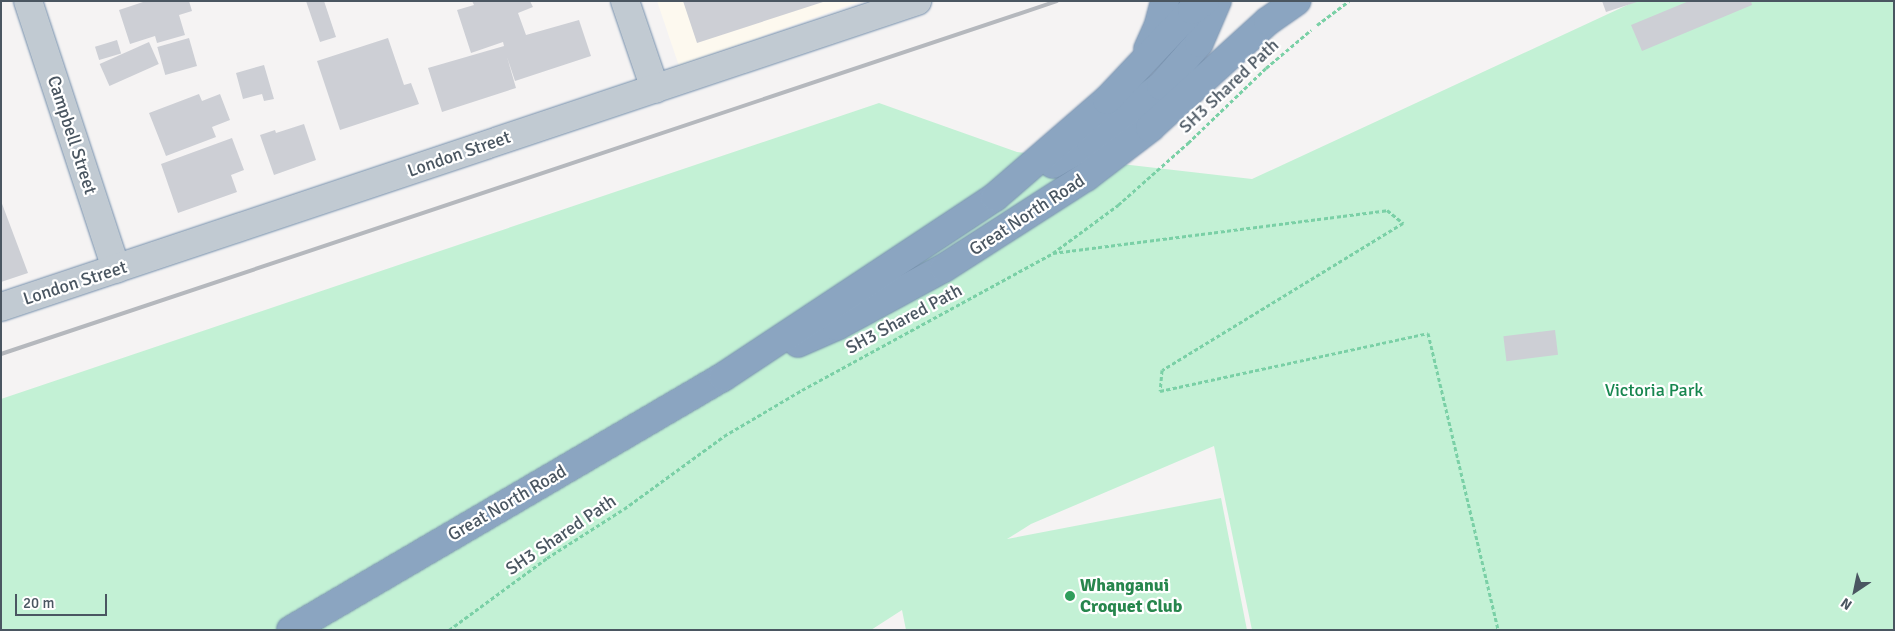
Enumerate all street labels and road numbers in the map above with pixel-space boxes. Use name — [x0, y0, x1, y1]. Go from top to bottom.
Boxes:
street label: SH3 Shared Path — [1175, 34, 1283, 138]
street label: Campbell Street — [43, 73, 101, 197]
street label: London Street — [405, 126, 513, 182]
street label: Great North Road — [965, 170, 1089, 260]
street label: London Street — [20, 256, 130, 310]
street label: SH3 Shared Path — [842, 279, 966, 359]
street label: Great North Road — [444, 460, 570, 546]
street label: SH3 Shared Path — [502, 490, 620, 580]

